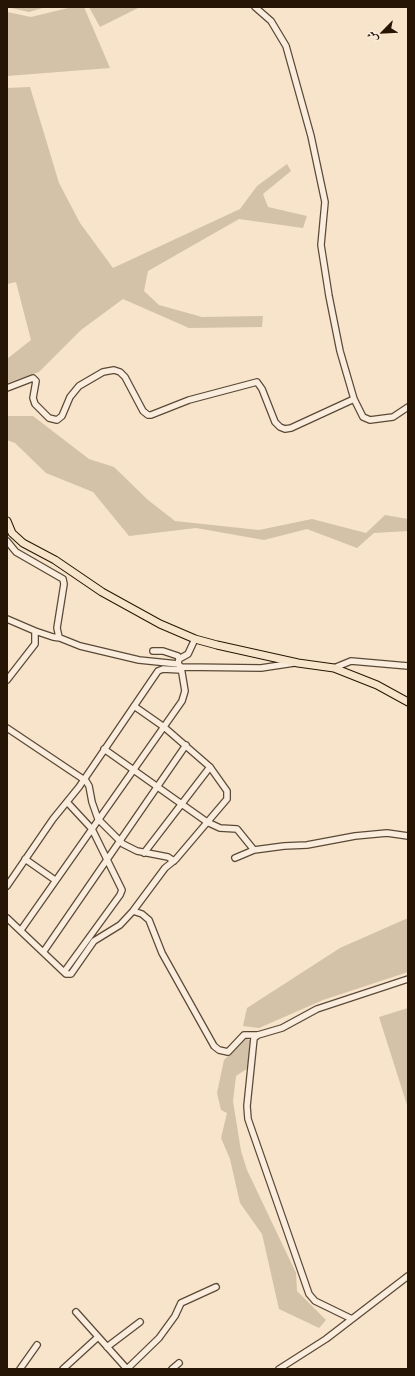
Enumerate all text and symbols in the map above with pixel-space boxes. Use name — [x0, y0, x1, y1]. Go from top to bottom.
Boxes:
north arrow — [363, 12, 403, 52]
text: ش — [363, 29, 381, 45]

